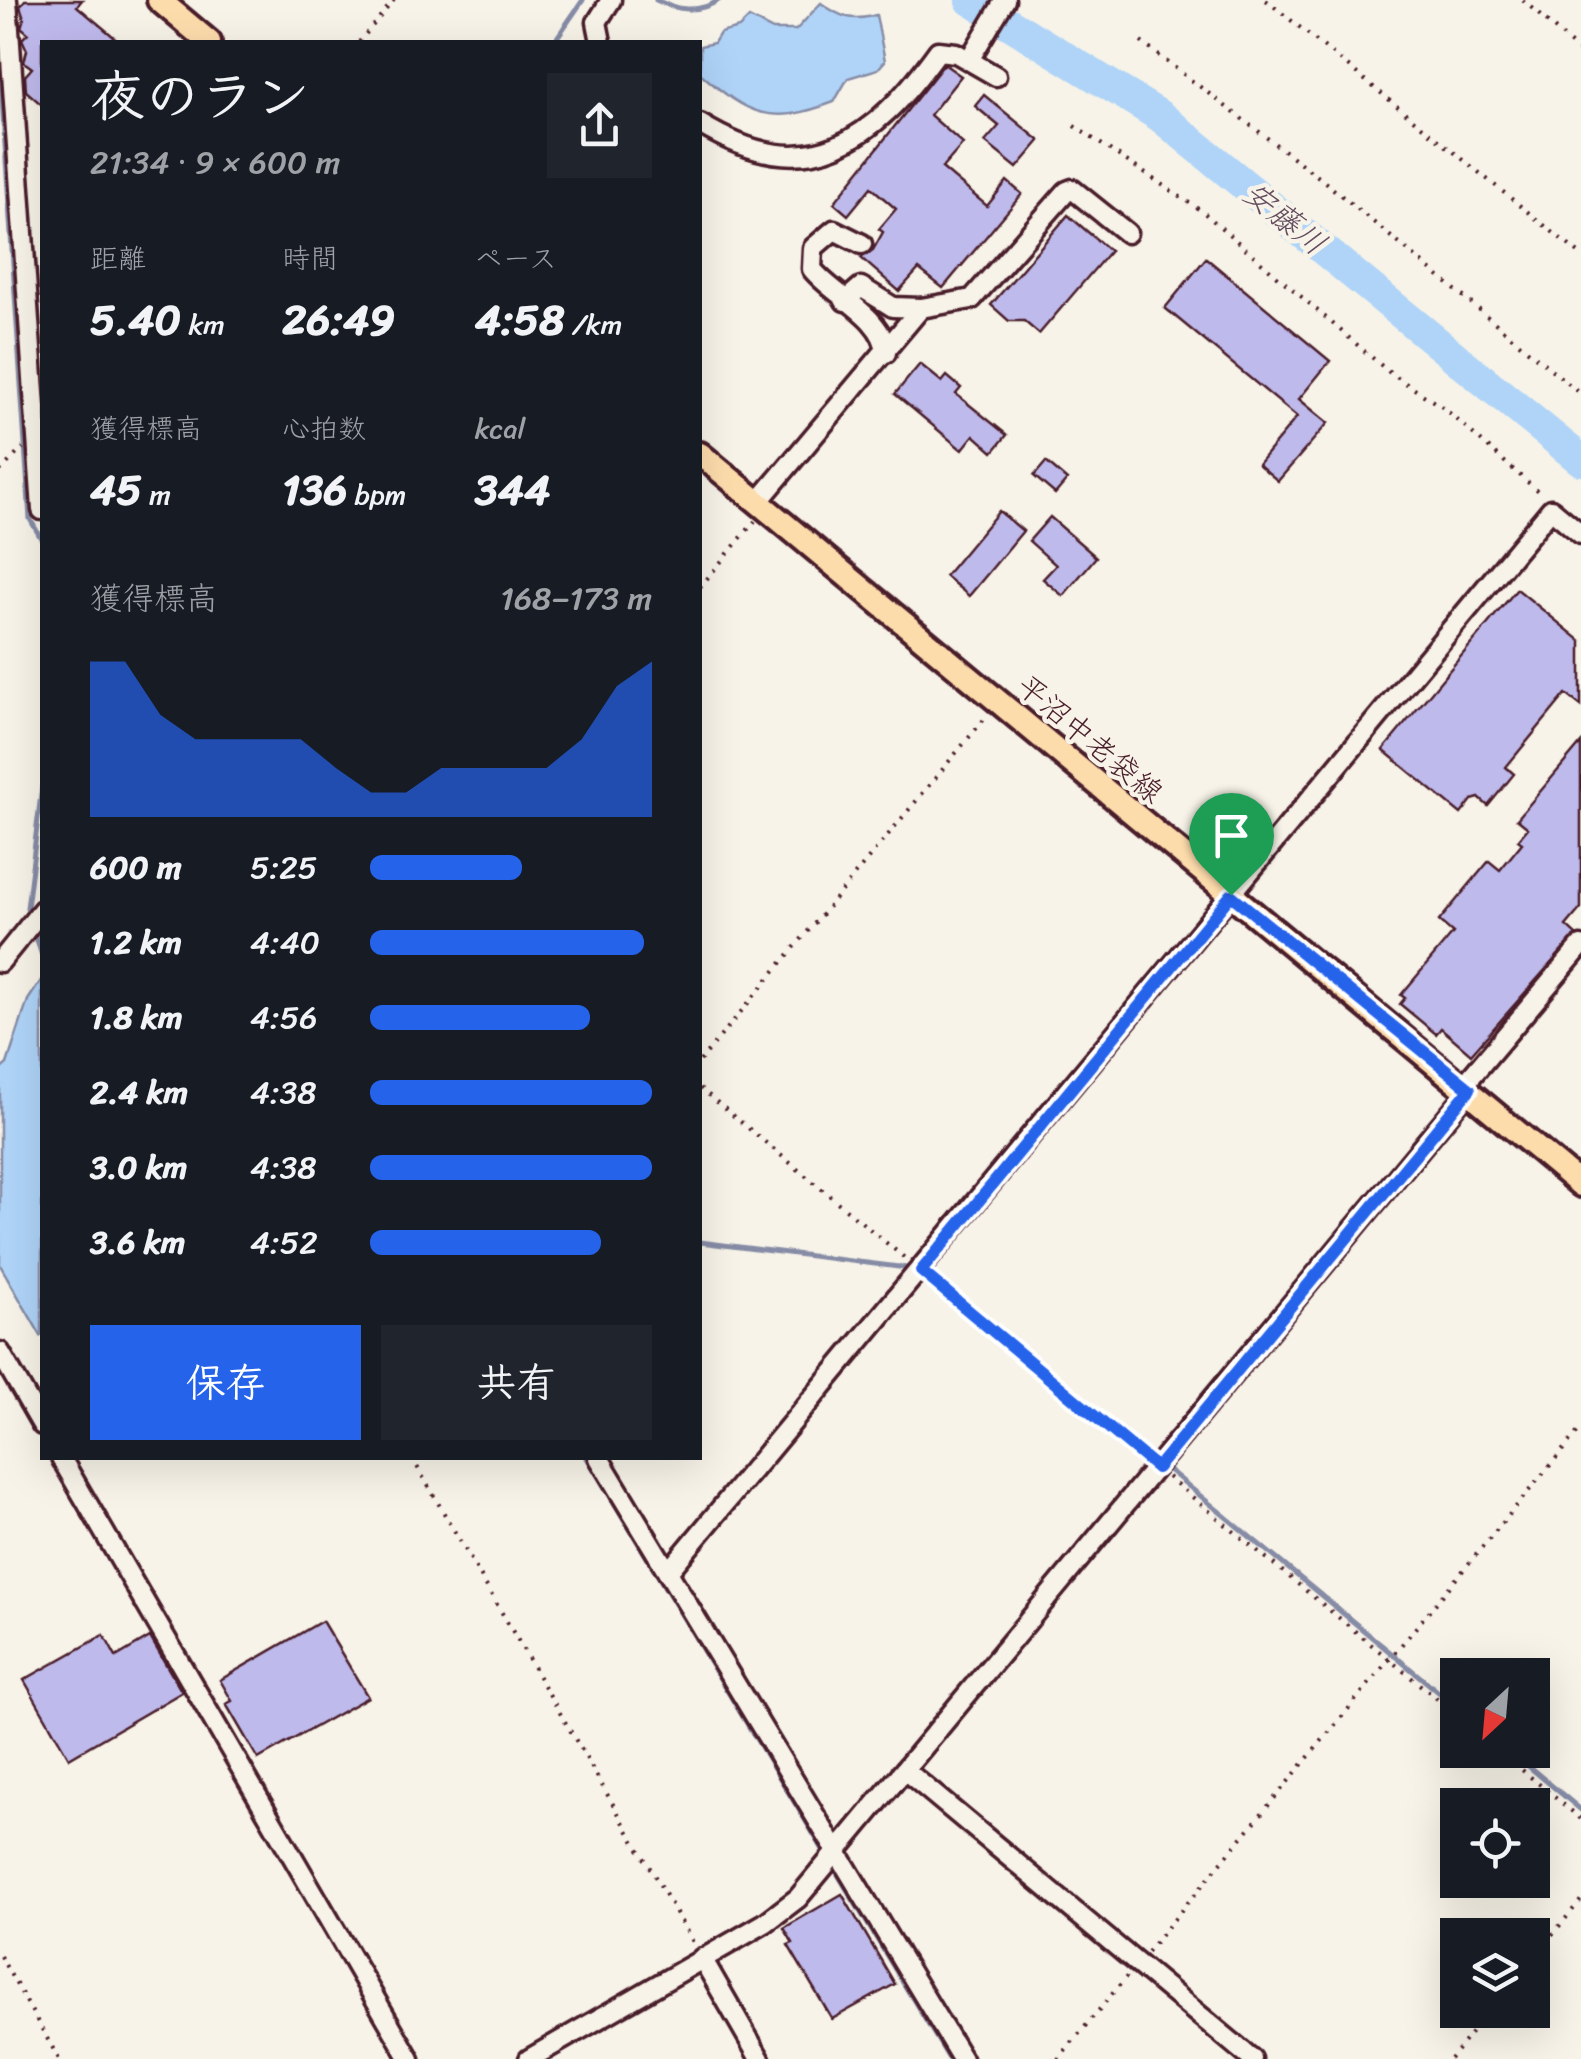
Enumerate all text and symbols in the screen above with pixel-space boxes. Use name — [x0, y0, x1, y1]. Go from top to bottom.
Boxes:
text: 夜のラン — [90, 48, 310, 145]
button: share — [547, 73, 652, 178]
text: 21:34 · 9 × 600 m — [90, 134, 340, 191]
water label: 安藤川 — [1229, 166, 1340, 271]
text: 距離 — [90, 234, 146, 283]
text: 時間 — [282, 234, 338, 283]
text: ペース — [475, 234, 557, 283]
text: 5.40 — [90, 283, 181, 357]
text: 26:49 — [282, 283, 395, 357]
text: 4:58 — [475, 283, 565, 357]
text: km — [181, 300, 225, 349]
text: /km — [565, 300, 622, 349]
text: 獲得標高 — [90, 404, 202, 453]
text: 心拍数 — [282, 404, 366, 453]
text: kcal — [475, 404, 526, 453]
text: 45 — [90, 453, 142, 527]
text: 136 — [282, 453, 347, 527]
text: 344 — [475, 453, 550, 527]
text: m — [142, 470, 171, 519]
text: bpm — [347, 470, 406, 519]
text: 獲得標高 — [90, 570, 218, 627]
text: 168–173 m — [500, 570, 652, 627]
street label: 平沼中老袋線 — [1004, 660, 1176, 818]
pin — [1189, 793, 1274, 896]
icon: arrive — [1204, 808, 1259, 863]
text: 600 m — [90, 839, 182, 896]
text: 5:25 — [250, 839, 317, 896]
text: 1.2 km — [90, 914, 182, 971]
text: 4:40 — [250, 914, 320, 971]
text: 1.8 km — [90, 989, 183, 1046]
text: 4:56 — [250, 989, 317, 1046]
text: 2.4 km — [90, 1064, 188, 1121]
text: 4:38 — [250, 1064, 317, 1121]
text: 3.0 km — [90, 1139, 187, 1196]
text: 4:38 — [250, 1139, 317, 1196]
text: 3.6 km — [90, 1214, 185, 1271]
text: 4:52 — [250, 1214, 318, 1271]
button: 保存 — [90, 1325, 361, 1440]
button: 共有 — [381, 1325, 652, 1440]
north arrow — [1440, 1658, 1550, 1768]
map controls — [1440, 1658, 1550, 2028]
button: locate — [1440, 1788, 1550, 1898]
button: layers — [1440, 1918, 1550, 2028]

